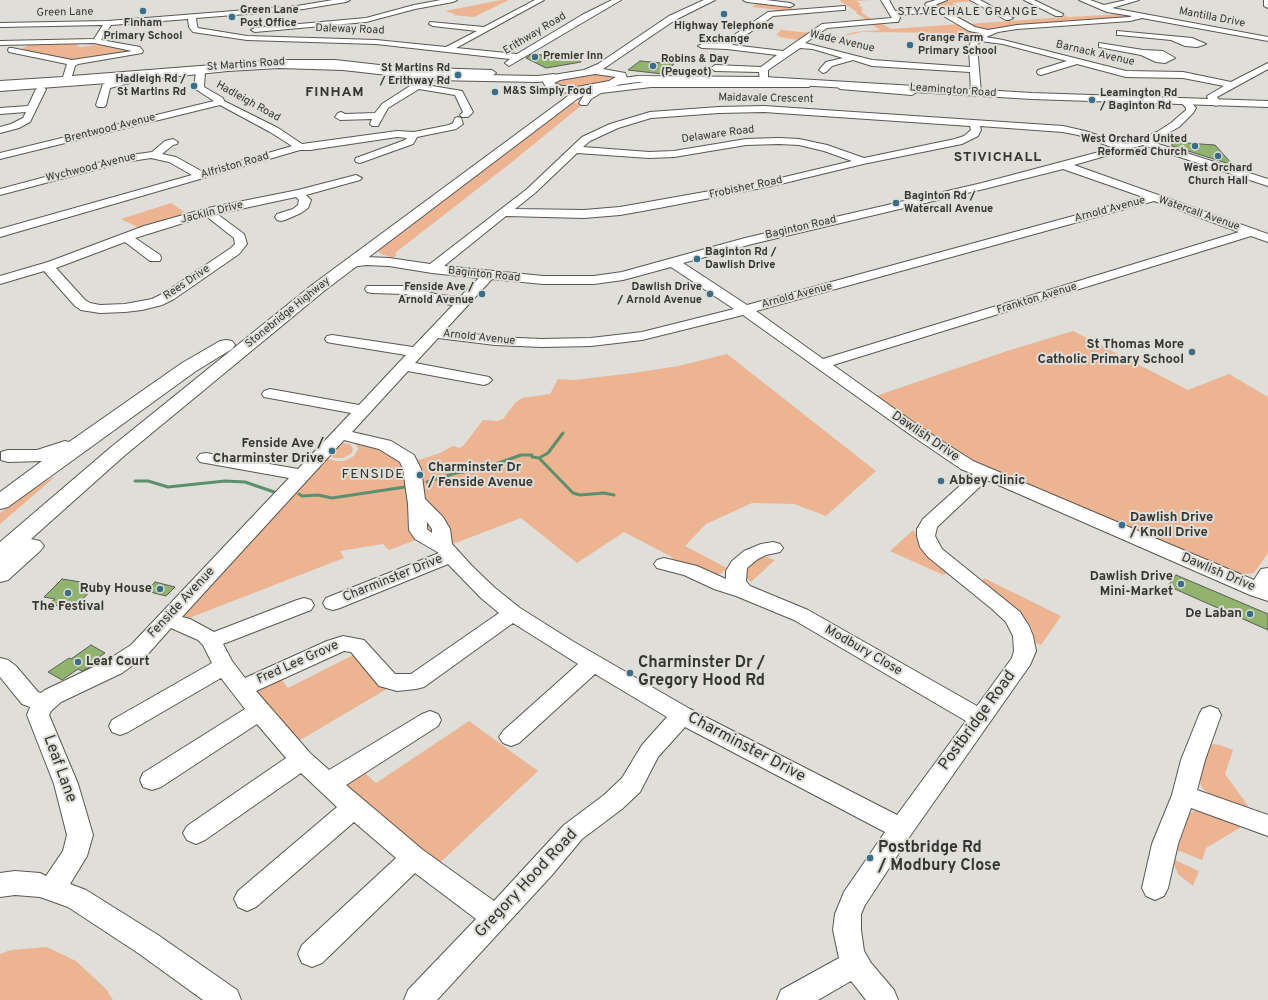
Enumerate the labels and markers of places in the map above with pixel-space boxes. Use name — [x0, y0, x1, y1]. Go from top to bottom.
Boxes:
place label: Green Lane Post Office — [240, 4, 299, 30]
marker: Finham Primary School — [138, 6, 148, 16]
marker: Highway Telephone Exchange — [719, 9, 729, 19]
marker: Green Lane Post Office — [227, 12, 237, 22]
place label: Finham Primary School — [104, 17, 182, 43]
place label: Highway Telephone Exchange — [674, 20, 774, 46]
place label: Grange Farm Primary School — [918, 32, 997, 58]
marker: Grange Farm Primary School — [905, 40, 915, 50]
place label: Premier Inn — [543, 50, 603, 64]
marker: Premier Inn — [530, 52, 540, 62]
place label: Robins & Day (Peugeot) — [661, 53, 729, 79]
marker: Robins & Day (Peugeot) — [648, 61, 658, 71]
place label: St Martins Rd / Erithway Rd — [380, 62, 450, 88]
marker: St Martins Rd / Erithway Rd — [453, 70, 463, 80]
place label: Hadleigh Rd / St Martins Rd — [115, 73, 186, 99]
marker: Hadleigh Rd / St Martins Rd — [189, 81, 199, 91]
place label: M&S Simply Food — [503, 85, 592, 99]
marker: M&S Simply Food — [490, 87, 500, 97]
place label: Leamington Rd / Baginton Rd — [1100, 87, 1177, 113]
marker: Leamington Rd / Baginton Rd — [1087, 95, 1097, 105]
place label: West Orchard United Reformed Church — [1081, 133, 1187, 159]
marker: West Orchard United Reformed Church — [1190, 141, 1200, 151]
marker: West Orchard Church Hall — [1213, 151, 1223, 161]
place label: West Orchard Church Hall — [1184, 162, 1252, 188]
place label: Baginton Rd / Watercall Avenue — [904, 190, 993, 216]
marker: Baginton Rd / Watercall Avenue — [891, 198, 901, 208]
place label: Baginton Rd / Dawlish Drive — [705, 246, 776, 272]
marker: Baginton Rd / Dawlish Drive — [692, 254, 702, 264]
place label: Fenside Ave / Arnold Avenue — [398, 281, 474, 307]
place label: Dawlish Drive / Arnold Avenue — [618, 281, 702, 307]
marker: Fenside Ave / Arnold Avenue — [477, 289, 487, 299]
marker: Dawlish Drive / Arnold Avenue — [705, 289, 715, 299]
place label: St Thomas More Catholic Primary School — [1038, 337, 1184, 368]
marker: St Thomas More Catholic Primary School — [1187, 347, 1197, 357]
place label: Fenside Ave / Charminster Drive — [213, 436, 324, 467]
marker: Fenside Ave / Charminster Drive — [327, 446, 337, 456]
place label: Charminster Dr / Fenside Avenue — [428, 460, 533, 491]
marker: Charminster Dr / Fenside Avenue — [415, 470, 425, 480]
place label: Abbey Clinic — [949, 473, 1025, 489]
marker: Abbey Clinic — [936, 476, 946, 486]
place label: Dawlish Drive / Knoll Drive — [1130, 510, 1213, 541]
marker: Dawlish Drive / Knoll Drive — [1117, 520, 1127, 530]
place label: Dawlish Drive Mini-Market — [1090, 569, 1173, 600]
marker: Dawlish Drive Mini-Market — [1176, 579, 1186, 589]
place label: Ruby House — [80, 581, 152, 597]
marker: Ruby House — [155, 584, 165, 594]
marker: The Festival — [63, 588, 73, 598]
place label: The Festival — [32, 599, 104, 615]
place label: De Laban — [1185, 606, 1242, 622]
marker: De Laban — [1245, 609, 1255, 619]
place label: Leaf Court — [86, 654, 150, 670]
place label: Charminster Dr / Gregory Hood Rd — [638, 654, 765, 692]
marker: Leaf Court — [73, 657, 83, 667]
marker: Charminster Dr / Gregory Hood Rd — [625, 668, 635, 678]
place label: Postbridge Rd / Modbury Close — [878, 839, 1001, 877]
marker: Postbridge Rd / Modbury Close — [865, 853, 875, 863]

